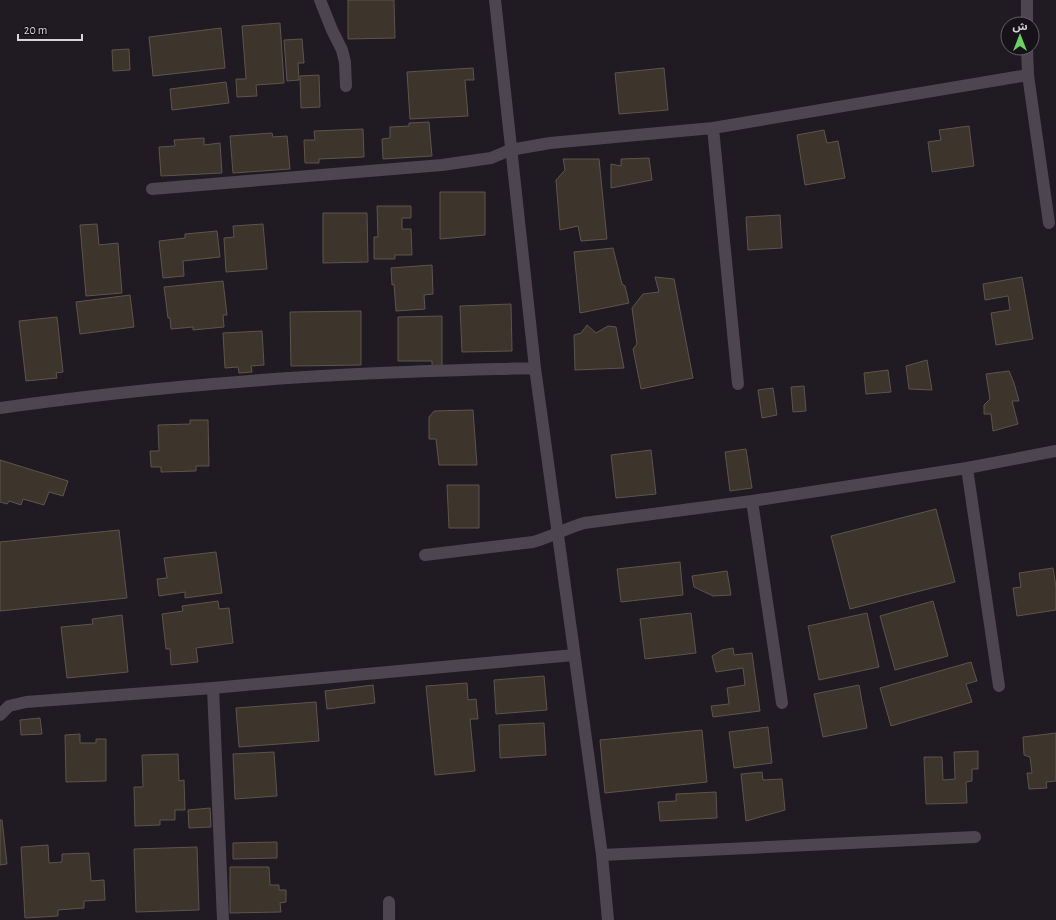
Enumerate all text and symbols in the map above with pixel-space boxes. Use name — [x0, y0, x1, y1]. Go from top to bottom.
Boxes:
scale bar — [18, 16, 82, 42]
north arrow — [1000, 16, 1040, 56]
text: ش — [1012, 21, 1028, 33]
text: 20 m — [24, 24, 47, 36]

